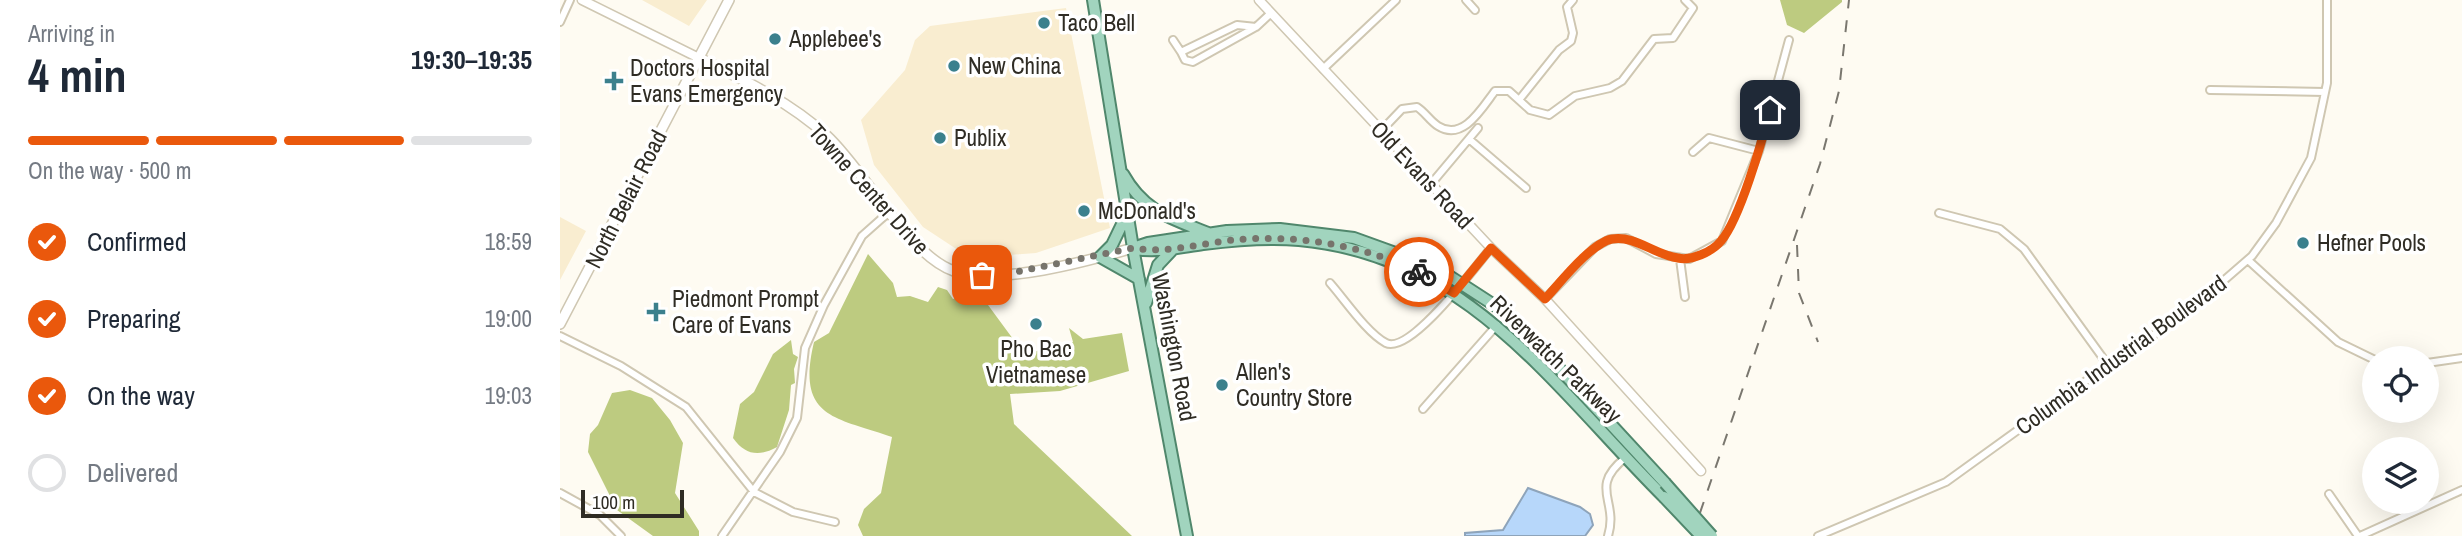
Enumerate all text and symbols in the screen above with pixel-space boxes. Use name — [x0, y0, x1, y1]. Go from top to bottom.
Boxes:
place label: Taco Bell — [1058, 7, 1135, 38]
marker: Taco Bell — [1036, 15, 1052, 31]
text: Arriving in — [28, 18, 115, 49]
place label: Applebee's — [788, 23, 882, 54]
marker: Applebee's — [767, 31, 783, 47]
text: 19:30–19:35 — [411, 42, 532, 77]
text: 4 min — [28, 44, 127, 106]
place label: New China — [968, 50, 1062, 81]
place label: Doctors Hospital Evans Emergency — [630, 52, 784, 109]
marker: New China — [946, 58, 962, 74]
marker: Doctors Hospital Evans Emergency — [604, 71, 624, 91]
pin — [1740, 80, 1800, 140]
icon: home — [1751, 91, 1789, 129]
street label: Old Evans Road — [1364, 114, 1481, 235]
street label: Towne Center Drive — [802, 116, 937, 261]
place label: Publix — [954, 122, 1007, 153]
street label: North Belair Road — [577, 124, 674, 273]
marker: Publix — [932, 130, 948, 146]
text: On the way · 500 m — [28, 155, 192, 186]
place label: McDonald's — [1098, 195, 1196, 226]
marker: McDonald's — [1076, 203, 1092, 219]
icon: check — [28, 223, 66, 261]
text: Confirmed — [87, 224, 187, 259]
text: 18:59 — [485, 226, 532, 257]
place label: Hefner Pools — [2317, 227, 2426, 258]
marker: Hefner Pools — [2295, 235, 2311, 251]
courier — [1384, 237, 1454, 307]
pin — [952, 245, 1012, 305]
icon: bike — [1400, 253, 1438, 291]
icon: bag — [963, 256, 1001, 294]
street label: Columbia Industrial Boulevard — [2009, 267, 2232, 442]
street label: Washington Road — [1145, 270, 1204, 424]
place label: Piedmont Prompt Care of Evans — [672, 283, 819, 340]
street label: Riverwatch Parkway — [1484, 288, 1629, 430]
icon: check — [28, 300, 66, 338]
text: Preparing — [87, 301, 181, 336]
marker: Piedmont Prompt Care of Evans — [646, 302, 666, 322]
text: 19:00 — [485, 303, 532, 334]
marker: Pho Bac Vietnamese — [1028, 316, 1044, 332]
place label: Pho Bac Vietnamese — [986, 333, 1086, 390]
map controls — [2362, 346, 2439, 514]
button: locate — [2362, 346, 2439, 423]
place label: Allen's Country Store — [1235, 356, 1352, 413]
icon: check — [28, 377, 66, 415]
marker: Allen's Country Store — [1214, 377, 1230, 393]
text: On the way — [87, 378, 195, 413]
text: 19:03 — [485, 380, 532, 411]
button: layers — [2362, 437, 2439, 514]
text: Delivered — [87, 455, 178, 490]
scale bar — [581, 487, 684, 519]
text: 100 m — [592, 489, 635, 515]

